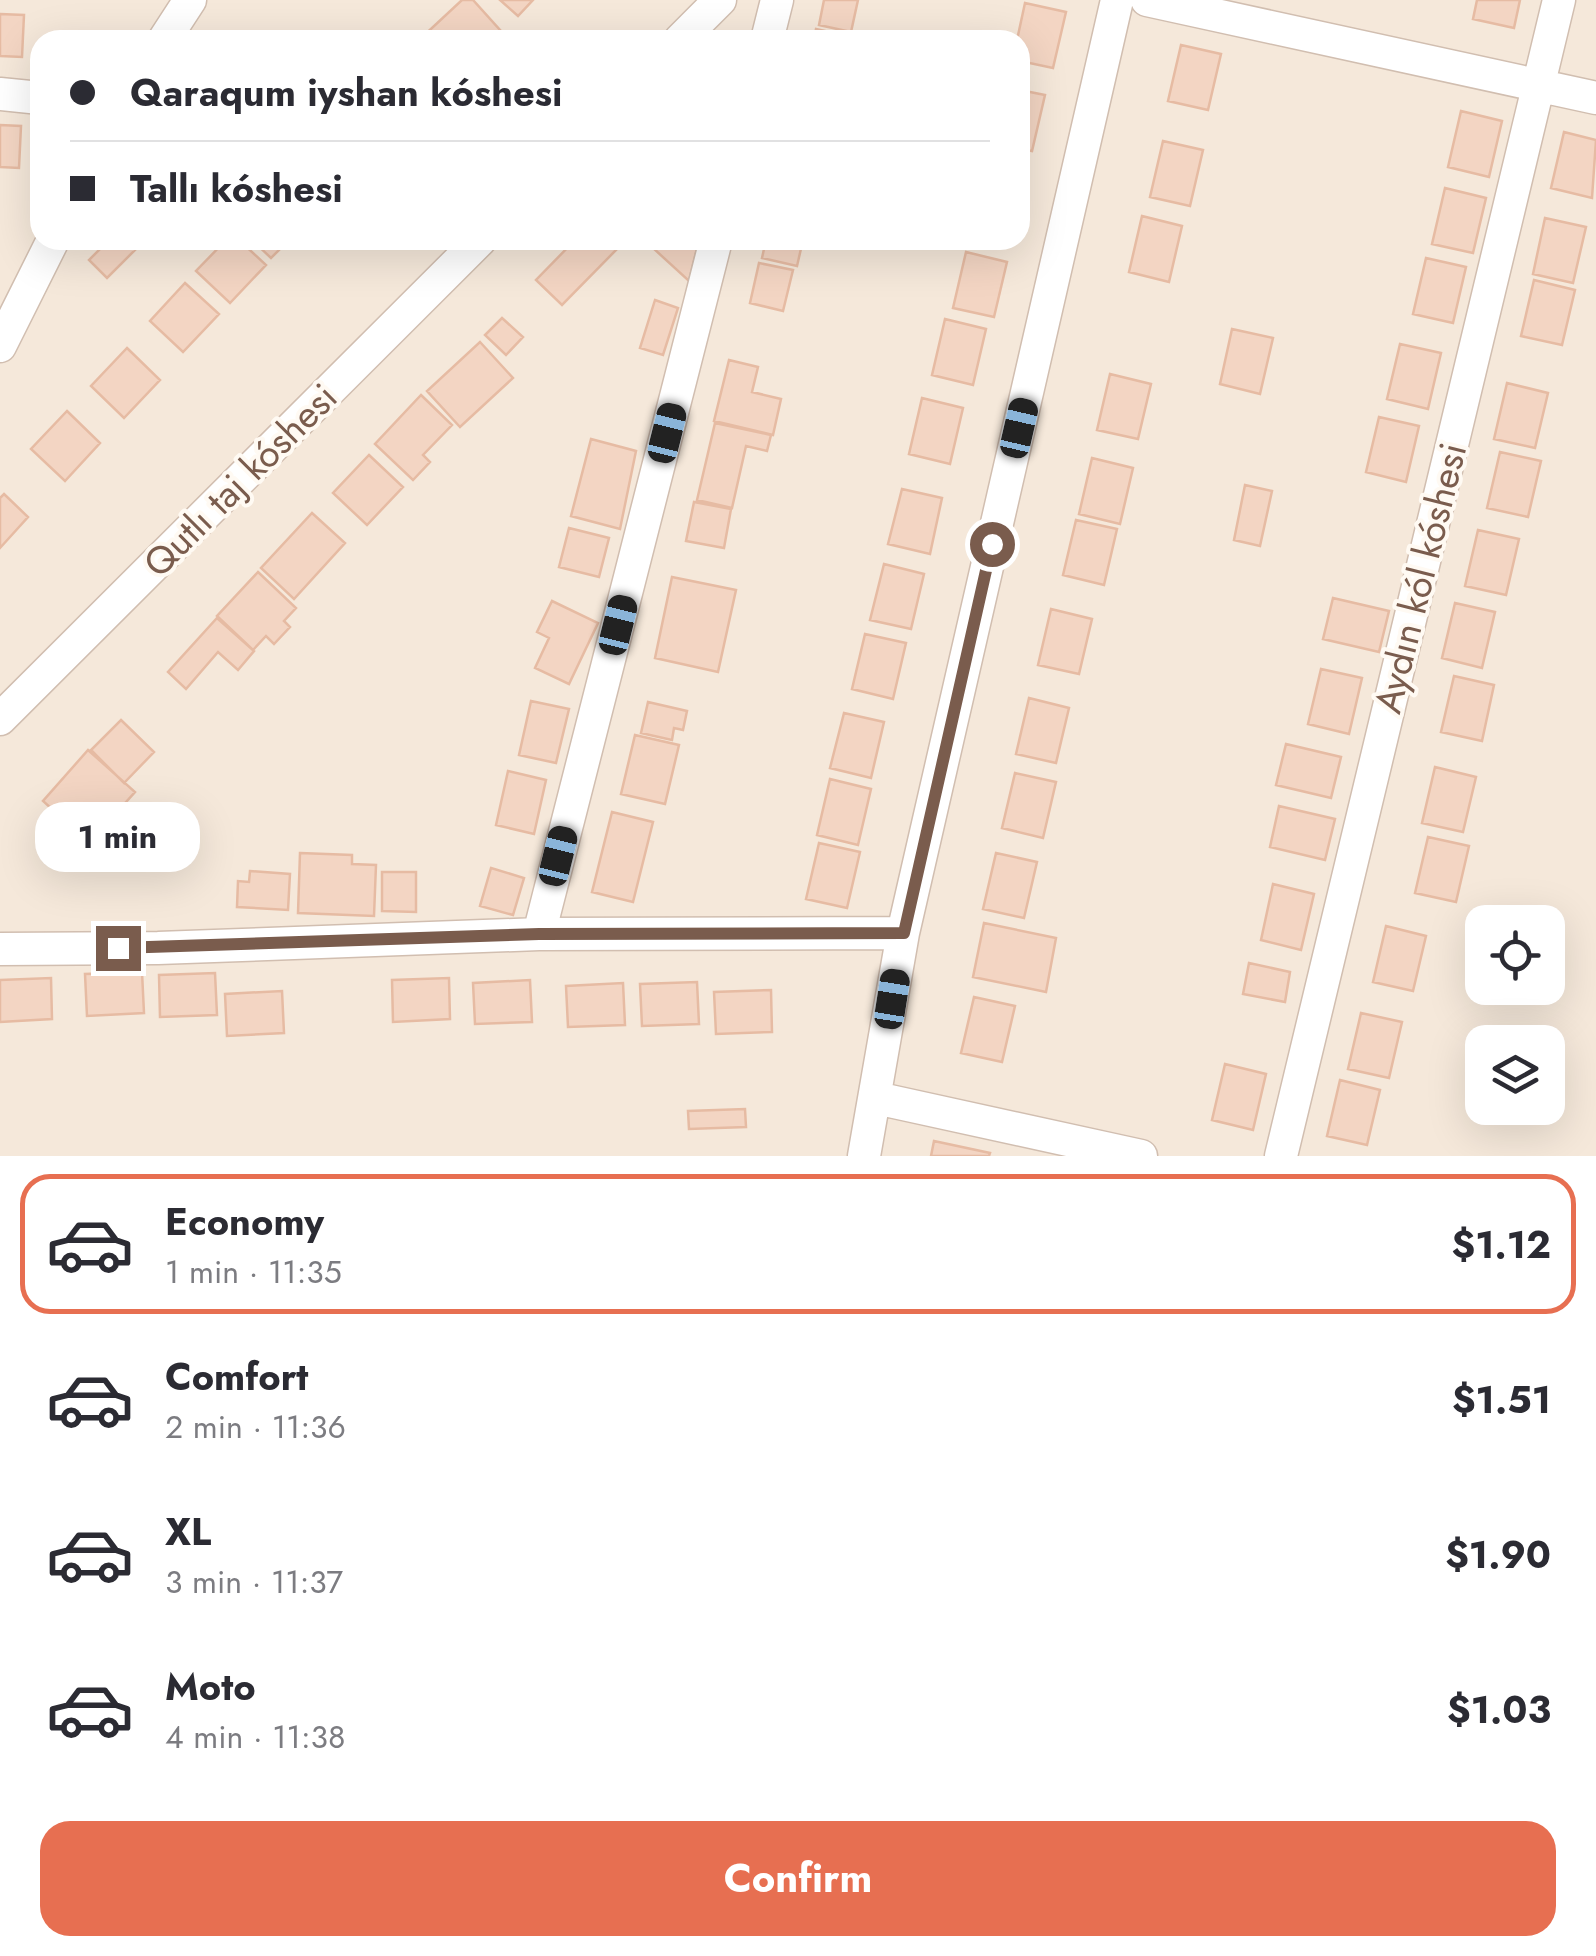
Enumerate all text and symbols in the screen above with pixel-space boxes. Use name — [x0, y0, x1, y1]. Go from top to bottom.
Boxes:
text: Qaraqum iyshan kóshesi — [130, 65, 563, 120]
text: Tallı kóshesi — [130, 161, 343, 216]
street label: Qutlı taj kóshesi — [131, 371, 349, 589]
car — [998, 395, 1040, 461]
car — [645, 400, 689, 466]
street label: Aydın kól kóshesi — [1360, 437, 1480, 719]
route start — [970, 522, 1015, 567]
car — [596, 592, 640, 658]
callout: 1 min — [36, 803, 200, 873]
text: 1 min — [78, 814, 157, 860]
car — [536, 823, 580, 889]
map controls — [1465, 905, 1565, 1125]
button: locate — [1465, 905, 1565, 1005]
route end — [96, 926, 141, 971]
car — [872, 967, 912, 1031]
button: layers — [1465, 1025, 1565, 1125]
text: Economy — [165, 1194, 324, 1249]
icon: car — [45, 1199, 135, 1289]
text: $1.12 — [1452, 1217, 1551, 1272]
text: 1 min · 11:35 — [165, 1249, 342, 1295]
text: Comfort — [165, 1349, 308, 1404]
icon: car — [45, 1354, 135, 1444]
text: $1.51 — [1452, 1372, 1551, 1427]
text: 2 min · 11:36 — [165, 1404, 346, 1450]
text: XL — [165, 1504, 211, 1559]
icon: car — [45, 1509, 135, 1599]
text: $1.90 — [1445, 1527, 1551, 1582]
text: 3 min · 11:37 — [165, 1559, 343, 1605]
text: Moto — [165, 1659, 256, 1714]
icon: car — [45, 1664, 135, 1754]
text: $1.03 — [1447, 1682, 1551, 1737]
text: 4 min · 11:38 — [165, 1714, 345, 1760]
button: Confirm — [40, 1821, 1556, 1936]

